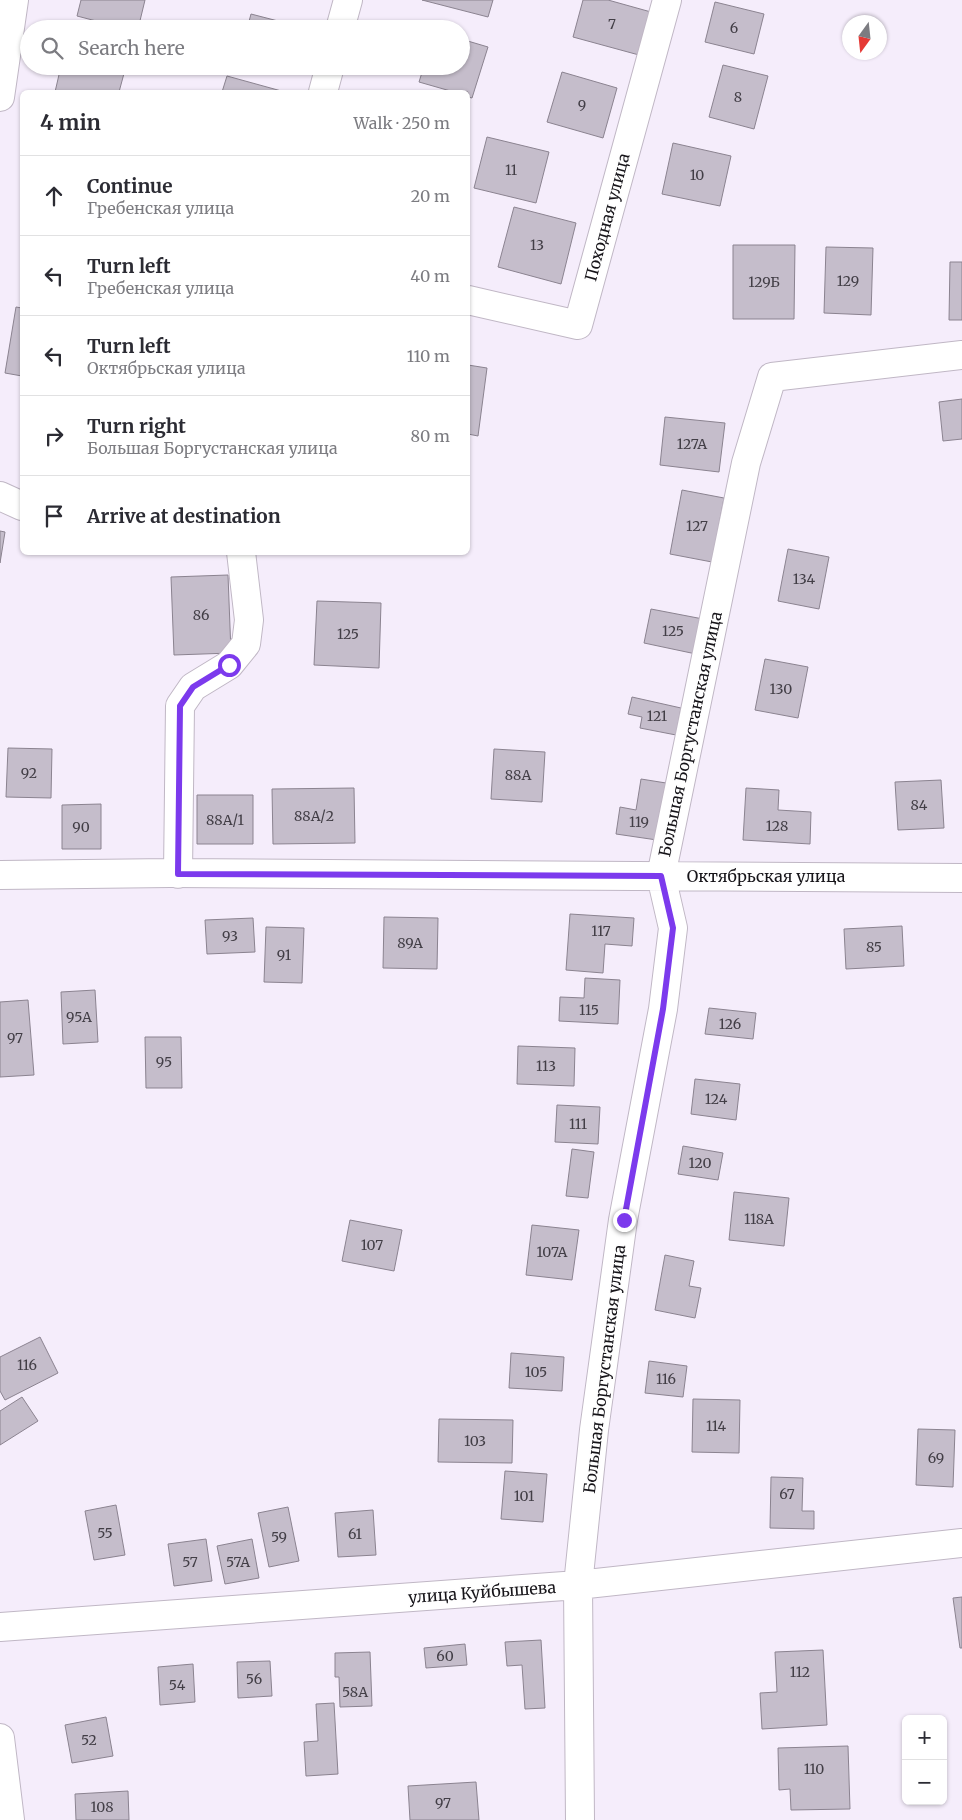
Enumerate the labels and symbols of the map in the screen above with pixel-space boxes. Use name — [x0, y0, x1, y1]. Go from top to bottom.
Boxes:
house number: 7 — [608, 15, 616, 33]
north arrow — [842, 15, 887, 60]
house number: 6 — [730, 19, 738, 37]
house number: 8 — [734, 88, 742, 106]
house number: 9 — [578, 96, 586, 114]
street label: Походная улица — [580, 150, 634, 283]
house number: 11 — [505, 161, 517, 179]
house number: 10 — [690, 166, 704, 184]
house number: 13 — [530, 236, 544, 254]
house number: 129 — [837, 272, 859, 290]
house number: 129Б — [748, 273, 780, 291]
house number: 127А — [677, 435, 707, 453]
house number: 127 — [686, 517, 708, 535]
house number: 134 — [793, 570, 816, 588]
house number: 86 — [193, 606, 209, 624]
street label: Большая Боргустанская улица — [654, 609, 726, 859]
house number: 125 — [662, 622, 684, 640]
house number: 125 — [337, 625, 359, 643]
route start — [218, 654, 241, 677]
house number: 130 — [770, 680, 792, 698]
house number: 121 — [647, 707, 667, 725]
house number: 92 — [21, 764, 37, 782]
house number: 88А — [505, 766, 531, 784]
house number: 84 — [911, 796, 928, 814]
house number: 88А/2 — [294, 807, 334, 825]
house number: 88А/1 — [206, 811, 244, 829]
house number: 119 — [629, 813, 649, 831]
house number: 128 — [766, 817, 788, 835]
house number: 90 — [72, 818, 90, 836]
street label: Октябрьская улица — [687, 866, 846, 886]
house number: 117 — [591, 922, 611, 940]
house number: 93 — [222, 927, 238, 945]
house number: 89А — [397, 934, 423, 952]
house number: 85 — [866, 938, 882, 956]
house number: 91 — [277, 946, 291, 964]
house number: 115 — [579, 1001, 599, 1019]
house number: 95А — [66, 1008, 92, 1026]
house number: 126 — [719, 1015, 741, 1033]
house number: 97 — [7, 1029, 23, 1047]
house number: 95 — [156, 1053, 172, 1071]
house number: 113 — [536, 1057, 556, 1075]
house number: 124 — [705, 1090, 728, 1108]
house number: 111 — [569, 1115, 587, 1133]
house number: 120 — [688, 1154, 712, 1172]
route end — [613, 1209, 636, 1232]
house number: 118А — [744, 1210, 774, 1228]
house number: 107 — [361, 1236, 383, 1254]
house number: 107А — [537, 1243, 568, 1261]
street label: Большая Боргустанская улица — [579, 1243, 629, 1495]
house number: 116 — [17, 1356, 37, 1374]
house number: 105 — [525, 1363, 547, 1381]
house number: 116 — [656, 1370, 676, 1388]
house number: 114 — [706, 1417, 726, 1435]
house number: 103 — [464, 1432, 486, 1450]
house number: 69 — [928, 1449, 944, 1467]
house number: 67 — [779, 1485, 795, 1503]
house number: 101 — [514, 1487, 534, 1505]
house number: 55 — [97, 1524, 113, 1542]
house number: 61 — [348, 1525, 362, 1543]
house number: 59 — [271, 1528, 287, 1546]
house number: 57 — [182, 1553, 198, 1571]
house number: 57А — [226, 1553, 250, 1571]
street label: улица Куйбышева — [407, 1577, 557, 1607]
house number: 60 — [436, 1647, 454, 1665]
house number: 112 — [790, 1663, 810, 1681]
house number: 56 — [246, 1670, 262, 1688]
house number: 54 — [169, 1676, 186, 1694]
house number: 58А — [342, 1683, 368, 1701]
house number: 52 — [81, 1731, 97, 1749]
house number: 110 — [804, 1760, 824, 1778]
house number: 97 — [435, 1794, 451, 1812]
house number: 108 — [90, 1798, 114, 1816]

